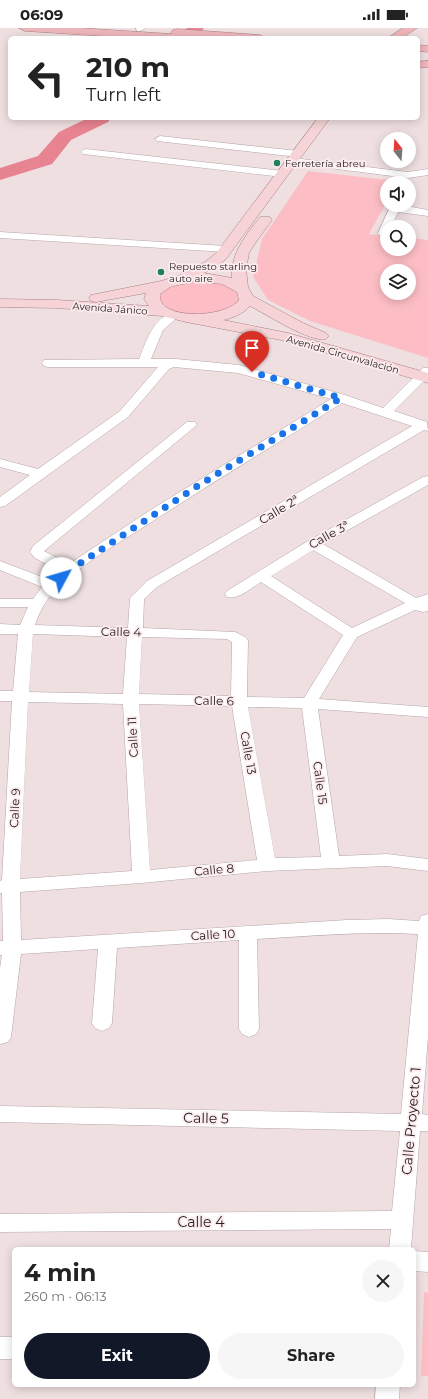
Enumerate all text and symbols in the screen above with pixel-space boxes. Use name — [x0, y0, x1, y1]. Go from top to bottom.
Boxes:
text: 06:09 — [20, 5, 63, 24]
text: 210 m — [86, 50, 170, 84]
icon: left — [20, 52, 72, 104]
text: Turn left — [86, 84, 161, 106]
north arrow — [380, 132, 416, 168]
map controls — [380, 132, 416, 300]
place label: Ferretería abreu — [285, 157, 365, 170]
marker: Ferretería abreu — [272, 158, 282, 168]
button: sound — [380, 176, 416, 212]
button: search — [380, 220, 416, 256]
place label: Repuesto starling auto aire — [169, 260, 257, 285]
button: layers — [380, 264, 416, 300]
marker: Repuesto starling auto aire — [156, 267, 166, 277]
street label: Avenida Jánico — [72, 299, 148, 318]
pin — [235, 331, 269, 372]
street label: Avenida Circunvalación — [285, 332, 401, 377]
icon: arrive — [241, 337, 263, 359]
street label: Calle 2ª — [256, 492, 301, 527]
street label: Calle 3ª — [306, 517, 352, 552]
position arrow — [40, 557, 82, 599]
street label: Calle 4 — [101, 624, 141, 639]
street label: Calle 6 — [194, 693, 234, 708]
street label: Calle 11 — [124, 716, 141, 758]
street label: Calle 13 — [237, 730, 260, 776]
street label: Calle 15 — [310, 760, 331, 806]
street label: Calle 9 — [6, 788, 23, 828]
street label: Calle 8 — [193, 860, 235, 879]
street label: Calle 10 — [190, 926, 236, 943]
street label: Calle Proyecto 1 — [397, 1066, 425, 1176]
street label: Calle 5 — [183, 1109, 229, 1127]
street label: Calle 4 — [178, 1213, 225, 1231]
text: 4 min — [24, 1258, 96, 1287]
button: close — [362, 1260, 404, 1302]
text: 260 m · 06:13 — [24, 1288, 106, 1304]
button: Exit — [24, 1333, 210, 1379]
button: Share — [218, 1333, 404, 1379]

